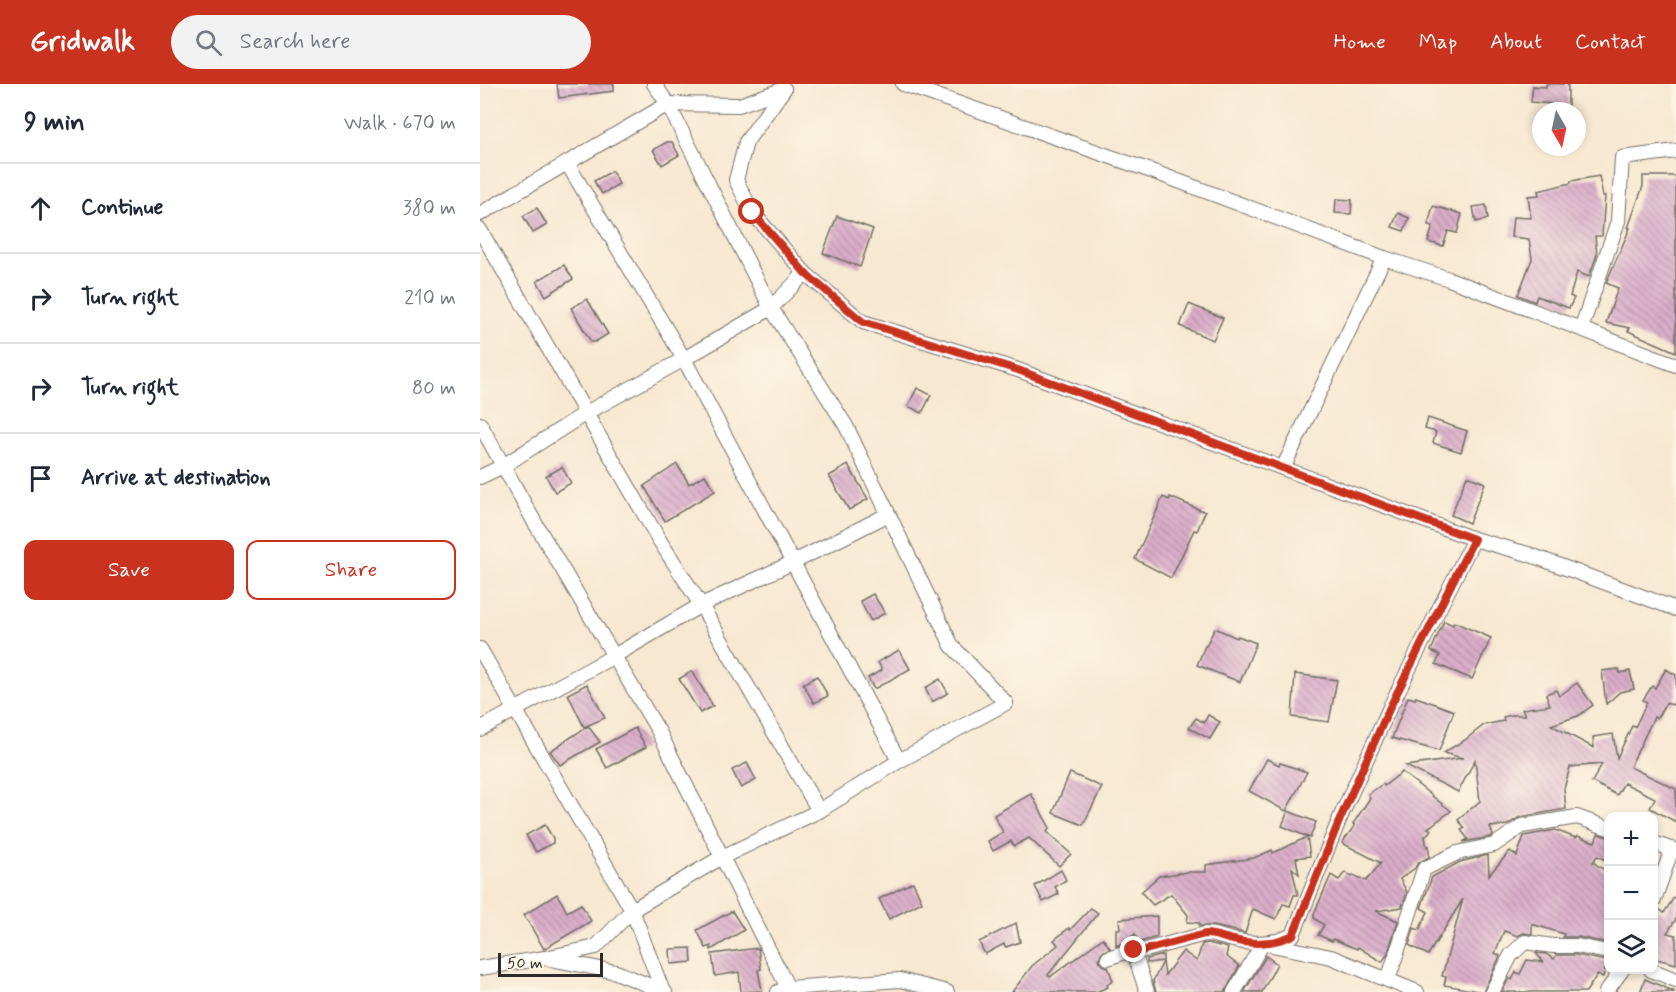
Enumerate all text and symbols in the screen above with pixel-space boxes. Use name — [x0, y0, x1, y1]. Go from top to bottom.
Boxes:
search box — [171, 15, 591, 69]
text: Gridwalk — [30, 24, 135, 61]
icon: search — [192, 26, 225, 59]
text: Search here — [240, 28, 351, 56]
text: Home — [1334, 28, 1386, 56]
text: Map — [1419, 28, 1457, 56]
text: About — [1490, 28, 1542, 56]
text: Contact — [1575, 28, 1646, 56]
north arrow — [1532, 102, 1586, 156]
text: 9 min — [24, 106, 85, 140]
text: Walk · 670 m — [344, 110, 456, 137]
icon: ahead — [24, 192, 57, 225]
text: Continue — [81, 194, 163, 222]
text: 380 m — [403, 195, 456, 222]
route start — [738, 198, 764, 224]
icon: right — [24, 282, 57, 315]
text: Turn right — [81, 284, 179, 312]
text: 210 m — [404, 285, 456, 312]
icon: right — [24, 372, 57, 405]
text: Turn right — [81, 374, 179, 402]
text: 80 m — [412, 375, 456, 402]
icon: arrive — [24, 462, 57, 495]
text: Arrive at destination — [81, 464, 271, 492]
button: Save — [24, 540, 234, 600]
button: Share — [246, 540, 456, 600]
map controls — [1604, 812, 1658, 974]
button: + — [1604, 812, 1658, 866]
button: − — [1604, 866, 1658, 920]
button: layers — [1604, 920, 1658, 974]
route end — [1120, 936, 1146, 962]
scale bar — [498, 950, 603, 978]
text: 50 m — [507, 953, 543, 974]

